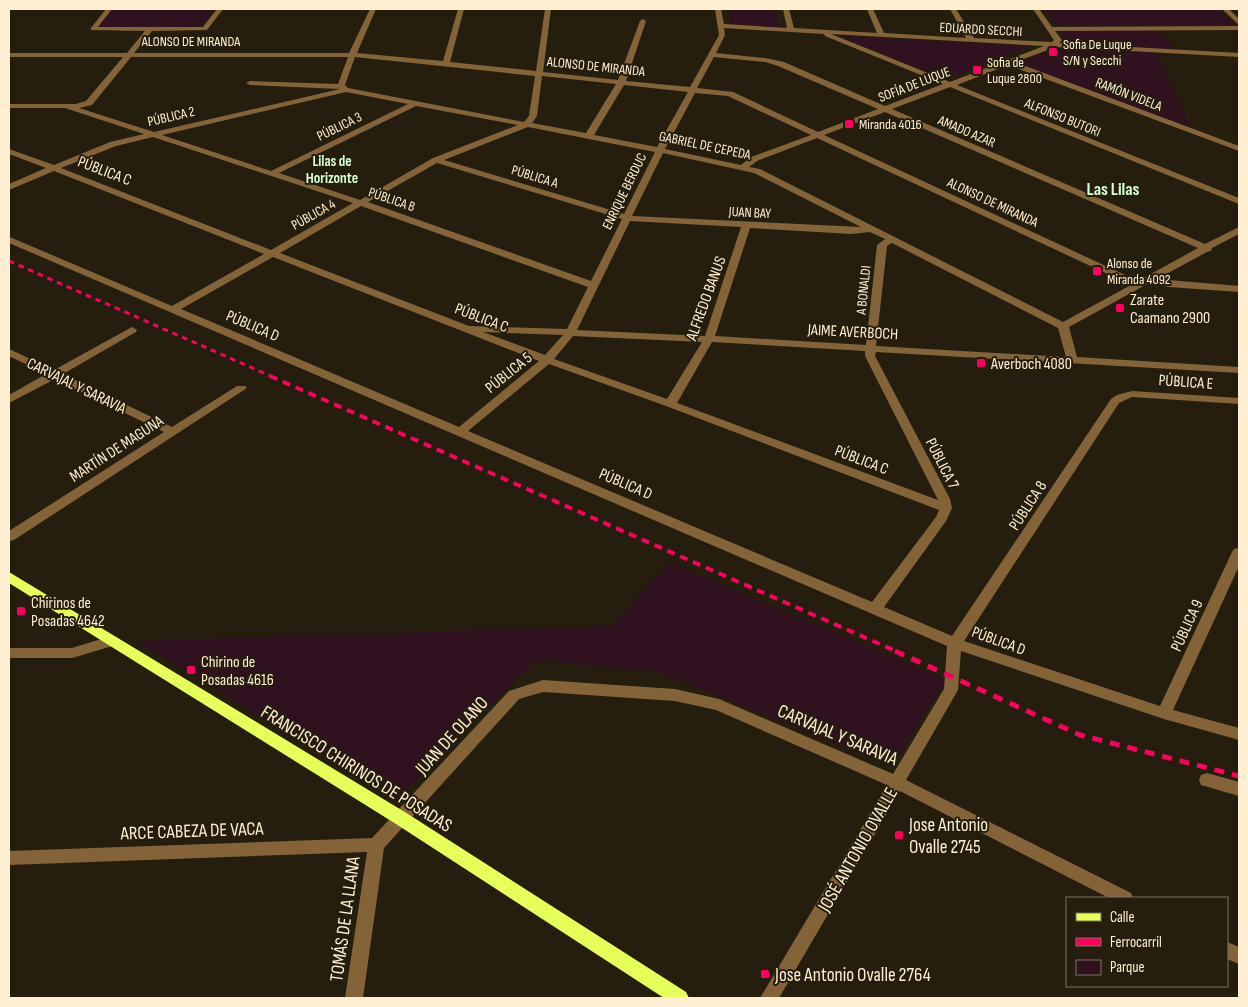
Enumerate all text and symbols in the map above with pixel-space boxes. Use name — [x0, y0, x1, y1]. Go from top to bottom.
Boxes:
street label: EDUARDO SECCHI — [939, 19, 1023, 40]
street label: ALONSO DE MIRANDA — [141, 33, 241, 50]
place label: Sofia De Luque S/N y Secchi — [1063, 36, 1132, 69]
marker: Sofia De Luque S/N y Secchi — [1047, 46, 1059, 58]
street label: ALONSO DE MIRANDA — [545, 53, 647, 80]
place label: Sofia de Luque 2800 — [987, 54, 1042, 87]
street label: SOFÍA DE LUQUE — [876, 63, 953, 106]
marker: Sofia de Luque 2800 — [971, 64, 983, 76]
street label: RAMÓN VIDELA — [1093, 74, 1165, 115]
street label: ALFONSO BUTORI — [1021, 94, 1103, 140]
street label: PÚBLICA 2 — [146, 103, 197, 130]
street label: PÚBLICA 3 — [314, 108, 365, 145]
street label: AMADO AZAR — [935, 111, 999, 151]
place label: Miranda 4016 — [859, 116, 922, 133]
marker: Miranda 4016 — [843, 118, 855, 130]
street label: GABRIEL DE CEPEDA — [657, 127, 753, 164]
street label: ENRIQUE BERDUC — [599, 150, 650, 232]
district label: Lilas de Horizonte — [306, 152, 358, 188]
street label: PÚBLICA C — [75, 153, 134, 190]
street label: PÚBLICA A — [509, 161, 561, 192]
street label: ALONSO DE MIRANDA — [944, 174, 1042, 231]
district label: Las Lilas — [1087, 179, 1140, 200]
street label: PÚBLICA B — [366, 184, 417, 215]
street label: PÚBLICA 4 — [288, 195, 338, 233]
street label: JUAN BAY — [727, 203, 772, 222]
street label: ALFREDO BANUS — [682, 254, 730, 344]
place label: Alonso de Miranda 4092 — [1106, 255, 1171, 288]
street label: A BONALDI — [852, 265, 875, 317]
marker: Alonso de Miranda 4092 — [1091, 265, 1103, 277]
place label: Zarate Caamano 2900 — [1130, 291, 1210, 328]
street label: PÚBLICA C — [452, 300, 511, 337]
marker: Zarate Caamano 2900 — [1114, 302, 1126, 314]
street label: PÚBLICA D — [223, 307, 282, 346]
street label: JAIME AVERBOCH — [806, 321, 899, 344]
street label: PÚBLICA 5 — [482, 349, 536, 398]
street label: CARVAJAL Y SARAVIA — [24, 354, 129, 419]
place label: Averboch 4080 — [990, 355, 1072, 374]
marker: Averboch 4080 — [975, 357, 987, 369]
street label: PÚBLICA E — [1158, 371, 1214, 394]
street label: MARTÍN DE MAGUNA — [66, 412, 167, 487]
street label: PÚBLICA 7 — [921, 435, 963, 493]
street label: PÚBLICA C — [832, 442, 891, 479]
street label: PÚBLICA D — [596, 465, 655, 504]
street label: PÚBLICA 8 — [1005, 478, 1051, 534]
place label: Chirinos de Posadas 4642 — [31, 594, 105, 631]
street label: PÚBLICA 9 — [1167, 597, 1208, 655]
marker: Chirinos de Posadas 4642 — [15, 605, 27, 617]
street label: PÚBLICA D — [969, 623, 1028, 660]
place label: Chirino de Posadas 4616 — [201, 653, 274, 690]
marker: Chirino de Posadas 4616 — [185, 664, 197, 676]
street label: JUAN DE OLANO — [410, 692, 493, 781]
street label: CARVAJAL Y SARAVIA — [774, 700, 902, 771]
street label: FRANCISCO CHIRINOS DE POSADAS — [256, 701, 456, 838]
street label: JOSÉ ANTONIO OVALLE — [813, 783, 903, 917]
place label: Jose Antonio Ovalle 2745 — [908, 814, 988, 859]
street label: ARCE CABEZA DE VACA — [119, 817, 265, 846]
marker: Jose Antonio Ovalle 2745 — [893, 829, 905, 841]
street label: TOMÁS DE LA LLANA — [325, 854, 366, 983]
legend — [1066, 897, 1228, 987]
text: Calle — [1110, 908, 1134, 927]
text: Ferrocarril — [1110, 933, 1162, 952]
text: Parque — [1110, 958, 1145, 977]
place label: Jose Antonio Ovalle 2764 — [774, 964, 931, 987]
marker: Jose Antonio Ovalle 2764 — [759, 968, 771, 980]

